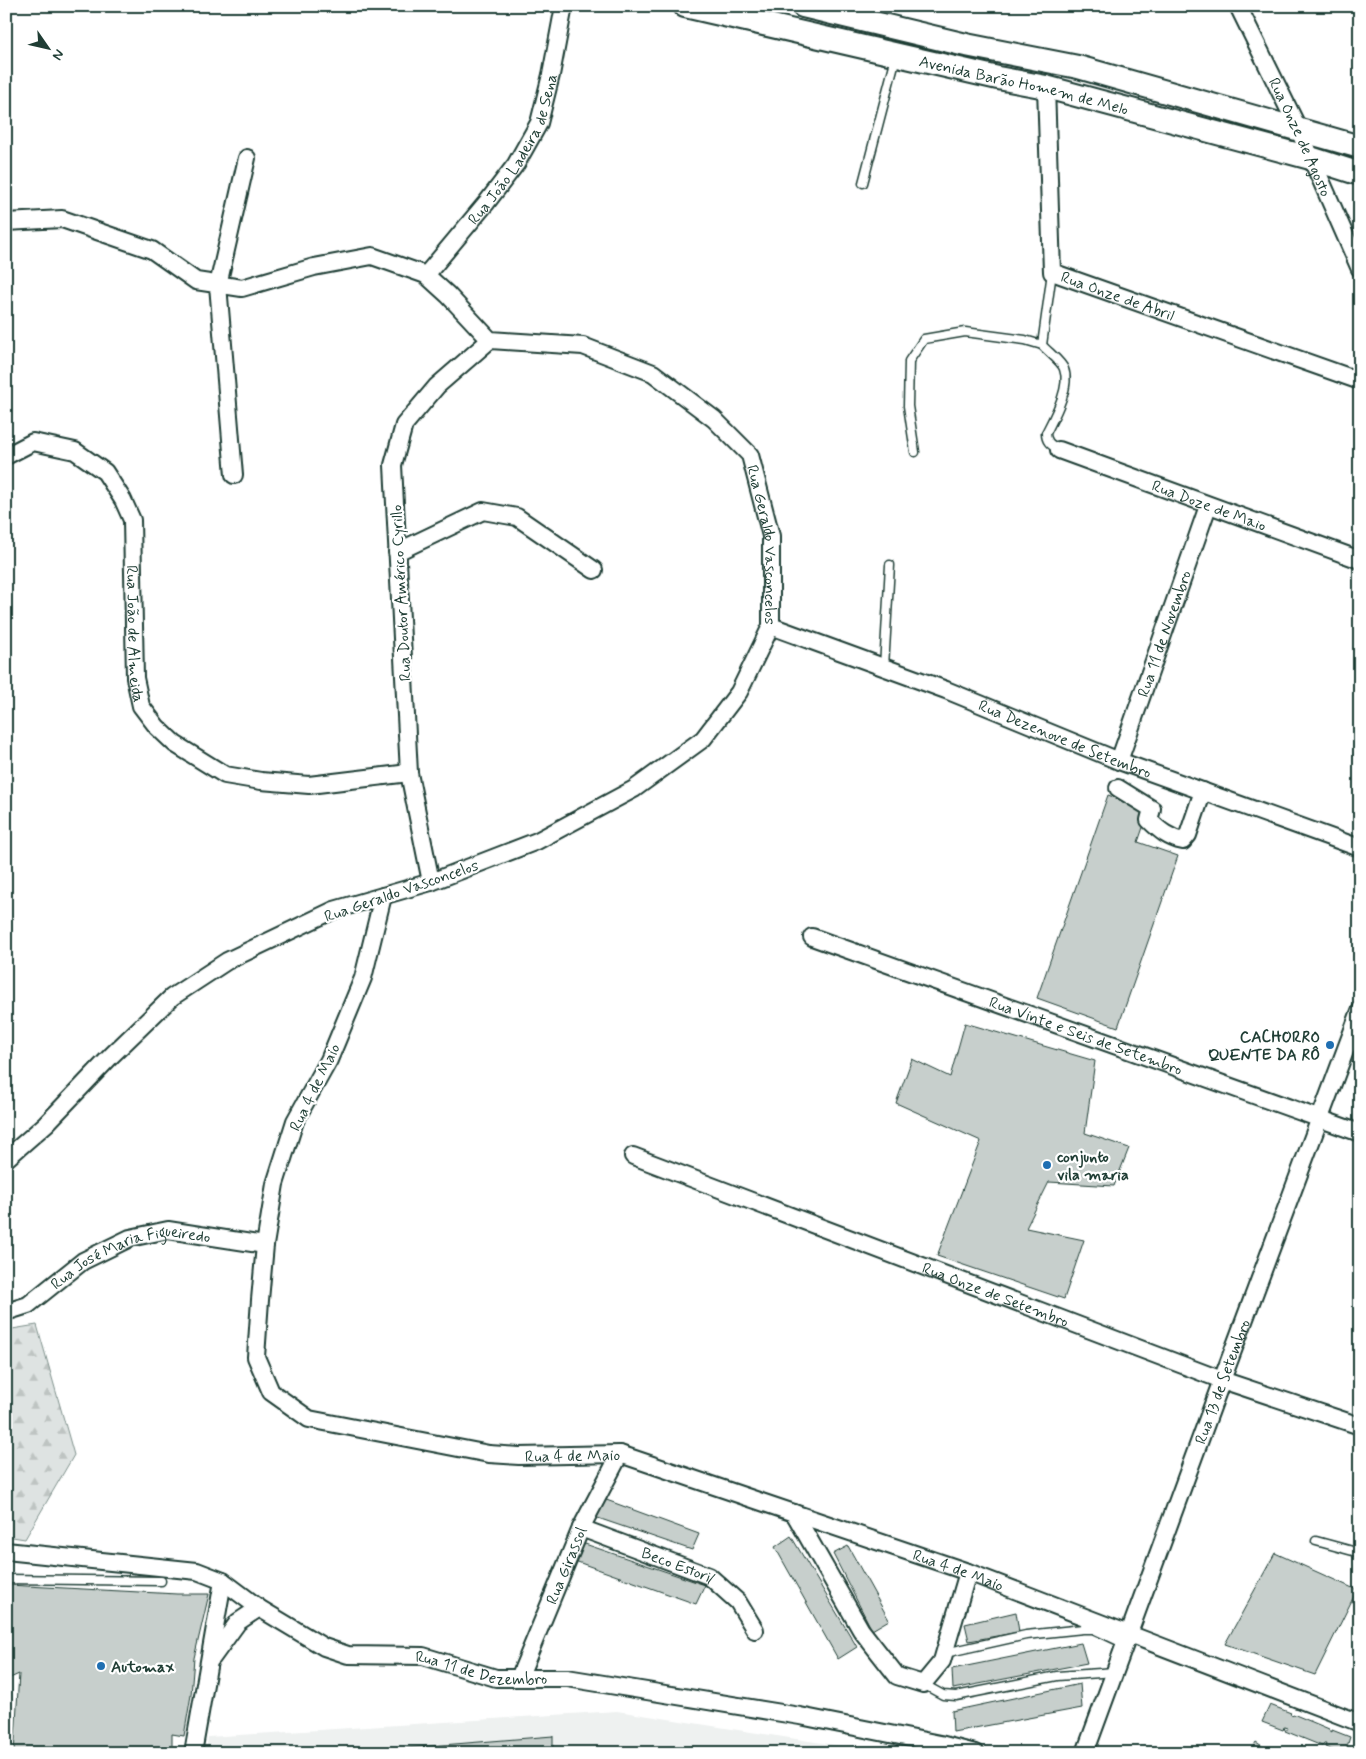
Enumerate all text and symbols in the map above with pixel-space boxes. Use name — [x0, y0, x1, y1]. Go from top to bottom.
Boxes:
north arrow — [22, 22, 72, 72]
text: N — [48, 46, 68, 64]
street label: Avenida Barão Homem de Melo — [917, 51, 1131, 121]
street label: Rua João Ladeira de Sena — [464, 72, 563, 230]
street label: Rua Onze de Agosto — [1263, 74, 1336, 200]
street label: Rua Onze de Abril — [1058, 267, 1177, 326]
street label: Rua Geraldo Vasconcelos — [741, 463, 780, 625]
street label: Rua Doze de Maio — [1149, 476, 1269, 537]
street label: Rua Doutor Américo Cyrillo — [386, 504, 417, 682]
street label: Rua João de Almeida — [121, 565, 149, 704]
street label: Rua 11 de Novembro — [1133, 568, 1197, 700]
street label: Rua Dezenove de Setembro — [975, 695, 1154, 784]
street label: Rua Geraldo Vasconcelos — [322, 855, 481, 928]
street label: Rua Vinte e Seis de Setembro — [986, 992, 1185, 1081]
place label: CACHORRO QUENTE DA RÔ — [1208, 1027, 1320, 1066]
marker: CACHORRO QUENTE DA RÔ — [1324, 1039, 1336, 1051]
street label: Rua 4 de Maio — [285, 1040, 346, 1135]
place label: conjunto vila maria — [1057, 1147, 1129, 1186]
marker: conjunto vila maria — [1041, 1159, 1053, 1171]
street label: Rua José Maria Figueiredo — [47, 1221, 212, 1295]
street label: Rua Onze de Setembro — [919, 1258, 1072, 1333]
street label: Rua 13 de Setembro — [1190, 1316, 1256, 1447]
street label: Rua 4 de Maio — [525, 1445, 621, 1468]
street label: Rua Girassol — [542, 1524, 592, 1608]
street label: Beco Estoril — [638, 1543, 719, 1589]
street label: Rua 4 de Maio — [910, 1545, 1007, 1597]
street label: Rua 11 de Dezembro — [415, 1647, 547, 1690]
place label: Automax — [111, 1657, 174, 1678]
marker: Automax — [95, 1660, 107, 1672]

